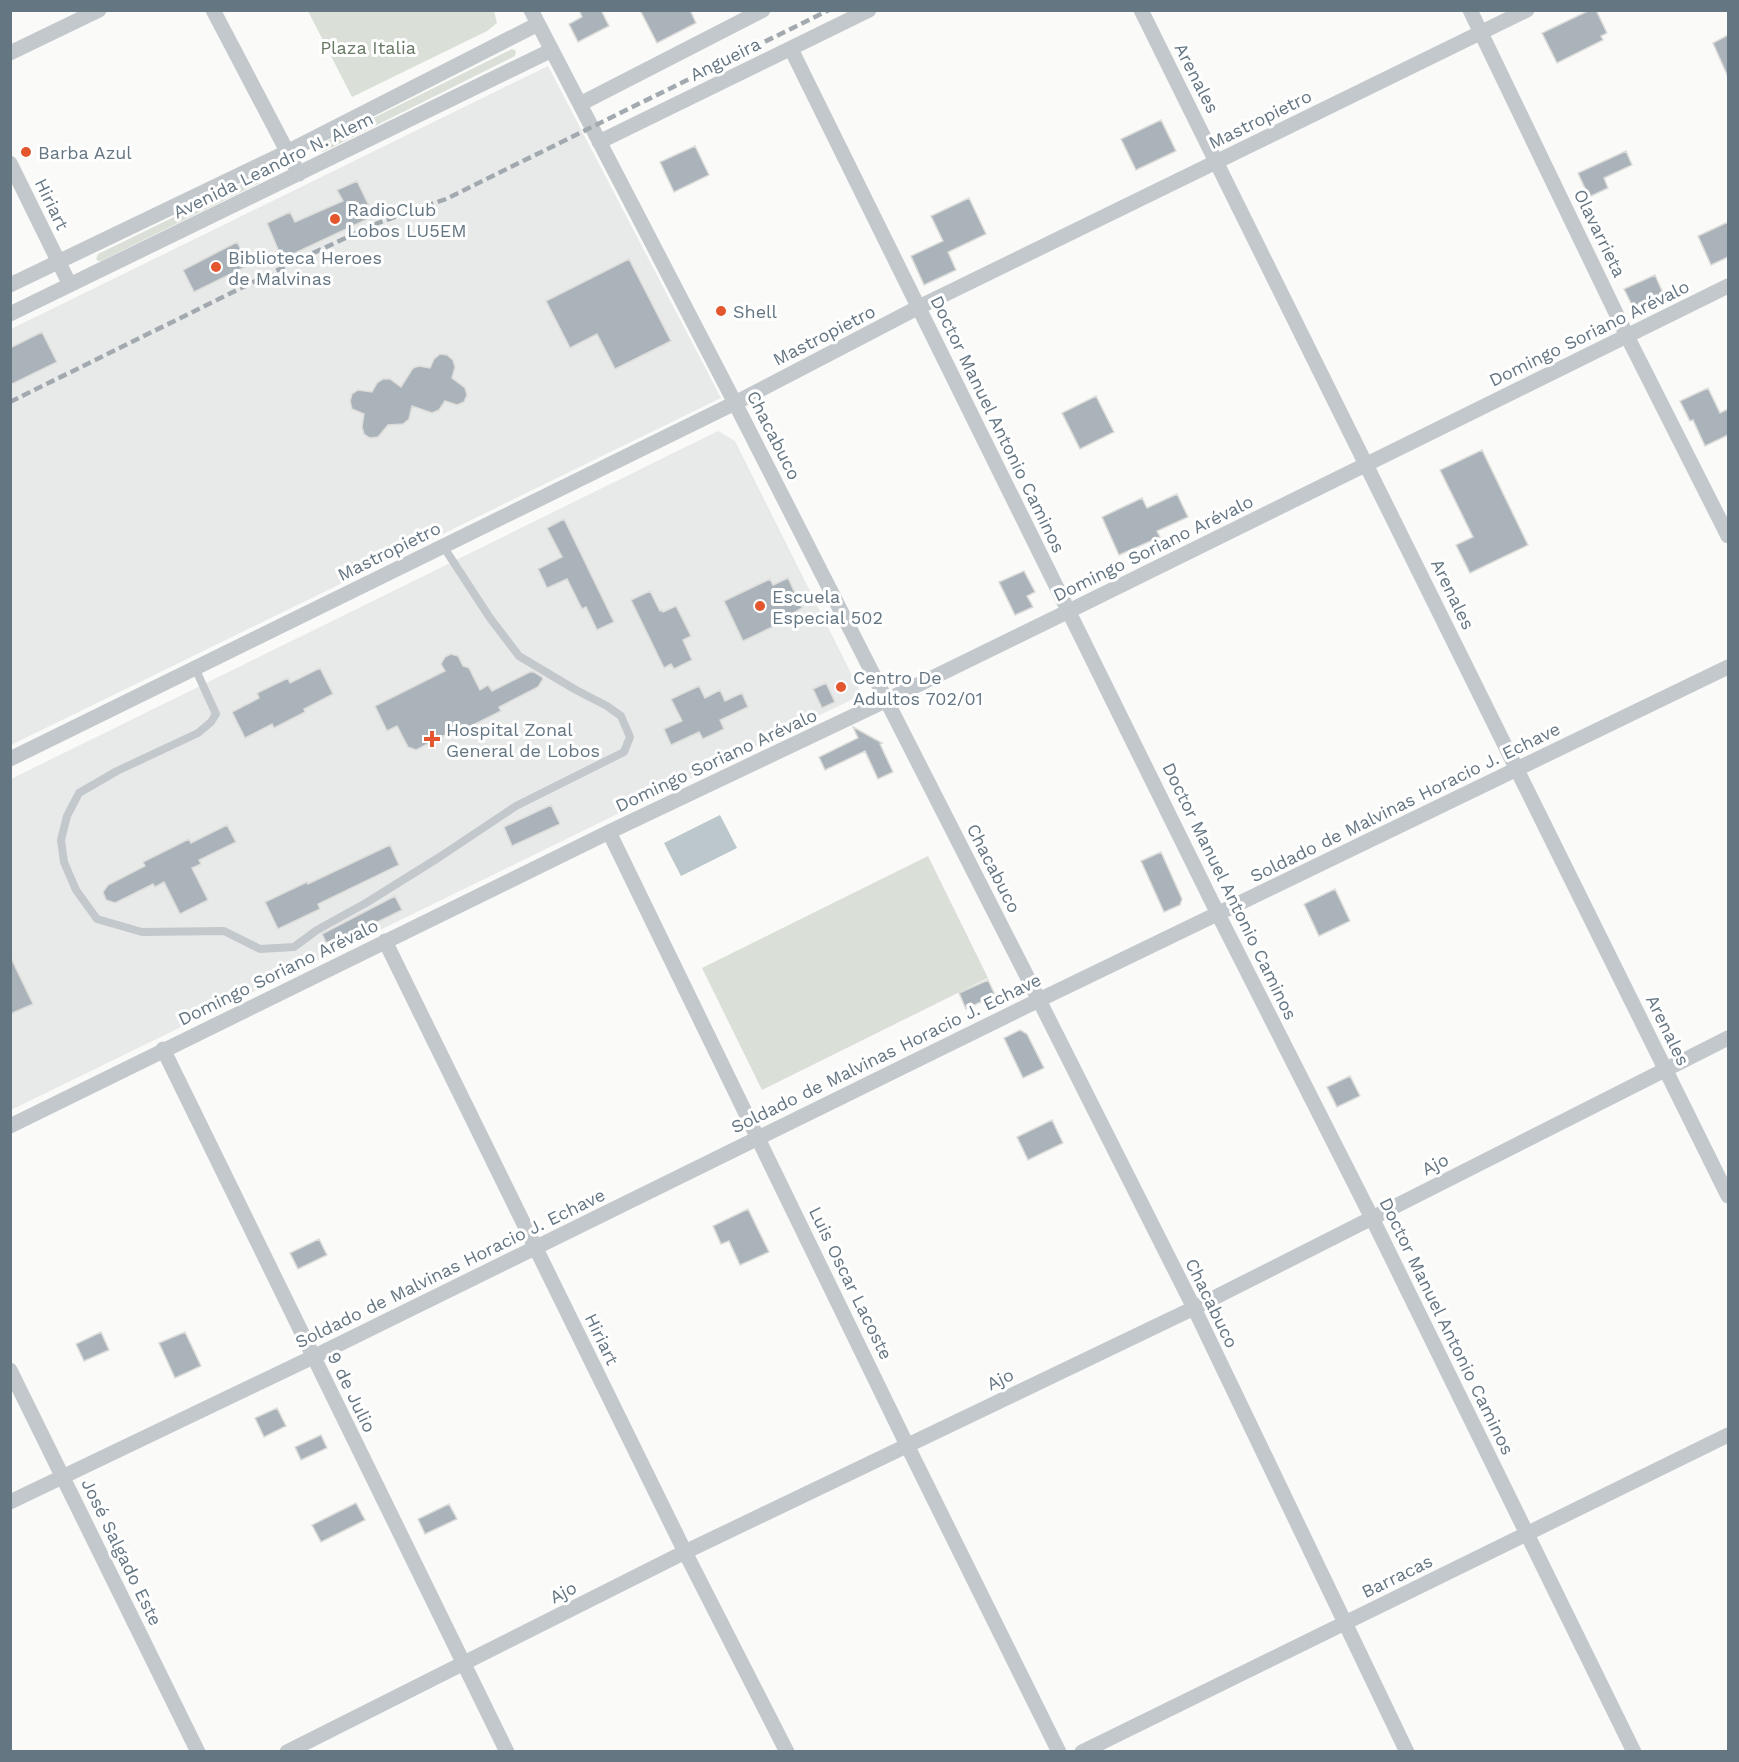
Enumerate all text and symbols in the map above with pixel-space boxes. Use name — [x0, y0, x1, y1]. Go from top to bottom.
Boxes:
street label: Angueira — [686, 33, 764, 85]
park label: Plaza Italia — [320, 37, 416, 58]
street label: Arenales — [1170, 39, 1224, 117]
street label: Mastropietro — [1205, 85, 1315, 153]
street label: Avenida Leandro N. Alem — [170, 107, 376, 223]
place label: Barba Azul — [38, 142, 132, 163]
marker: Barba Azul — [19, 145, 33, 159]
street label: Hiriart — [31, 175, 74, 234]
street label: Olavarrieta — [1570, 185, 1630, 281]
place label: RadioClub Lobos LU5EM — [347, 199, 467, 241]
marker: RadioClub Lobos LU5EM — [328, 212, 342, 226]
place label: Biblioteca Heroes de Malvinas — [228, 247, 382, 289]
marker: Biblioteca Heroes de Malvinas — [209, 260, 223, 274]
street label: Domingo Soriano Arévalo — [1485, 275, 1693, 391]
street label: Doctor Manuel Antonio Caminos — [926, 292, 1070, 556]
street label: Mastropietro — [769, 300, 879, 370]
place label: Shell — [733, 301, 778, 322]
marker: Shell — [714, 304, 728, 318]
street label: Chacabuco — [743, 387, 805, 483]
street label: Domingo Soriano Arévalo — [1049, 490, 1257, 606]
street label: Mastropietro — [334, 517, 444, 585]
street label: Arenales — [1427, 555, 1479, 633]
place label: Escuela Especial 502 — [772, 586, 883, 628]
marker: Escuela Especial 502 — [753, 599, 767, 613]
place label: Centro De Adultos 702/01 — [853, 667, 983, 709]
marker: Centro De Adultos 702/01 — [834, 680, 848, 694]
street label: Domingo Soriano Arévalo — [612, 704, 820, 816]
street label: Soldado de Malvinas Horacio J. Echave — [1247, 718, 1563, 886]
place label: Hospital Zonal General de Lobos — [446, 719, 600, 761]
marker: Hospital Zonal General de Lobos — [423, 730, 441, 748]
street label: Doctor Manuel Antonio Caminos — [1158, 759, 1302, 1023]
street label: Chacabuco — [963, 820, 1025, 916]
street label: Domingo Soriano Arévalo — [174, 914, 382, 1030]
street label: Soldado de Malvinas Horacio J. Echave — [728, 969, 1044, 1137]
street label: Arenales — [1642, 991, 1694, 1069]
street label: Ajo — [1418, 1148, 1452, 1180]
street label: Soldado de Malvinas Horacio J. Echave — [292, 1184, 608, 1352]
street label: Doctor Manuel Antonio Caminos — [1375, 1194, 1519, 1458]
street label: Luis Oscar Lacoste — [805, 1203, 897, 1363]
street label: Chacabuco — [1181, 1255, 1243, 1351]
street label: Hiriart — [581, 1310, 624, 1369]
street label: 9 de Julio — [324, 1348, 380, 1436]
street label: Ajo — [983, 1364, 1017, 1394]
street label: José Salgado Este — [77, 1475, 167, 1629]
street label: Barracas — [1358, 1550, 1436, 1602]
street label: Ajo — [546, 1576, 580, 1608]

